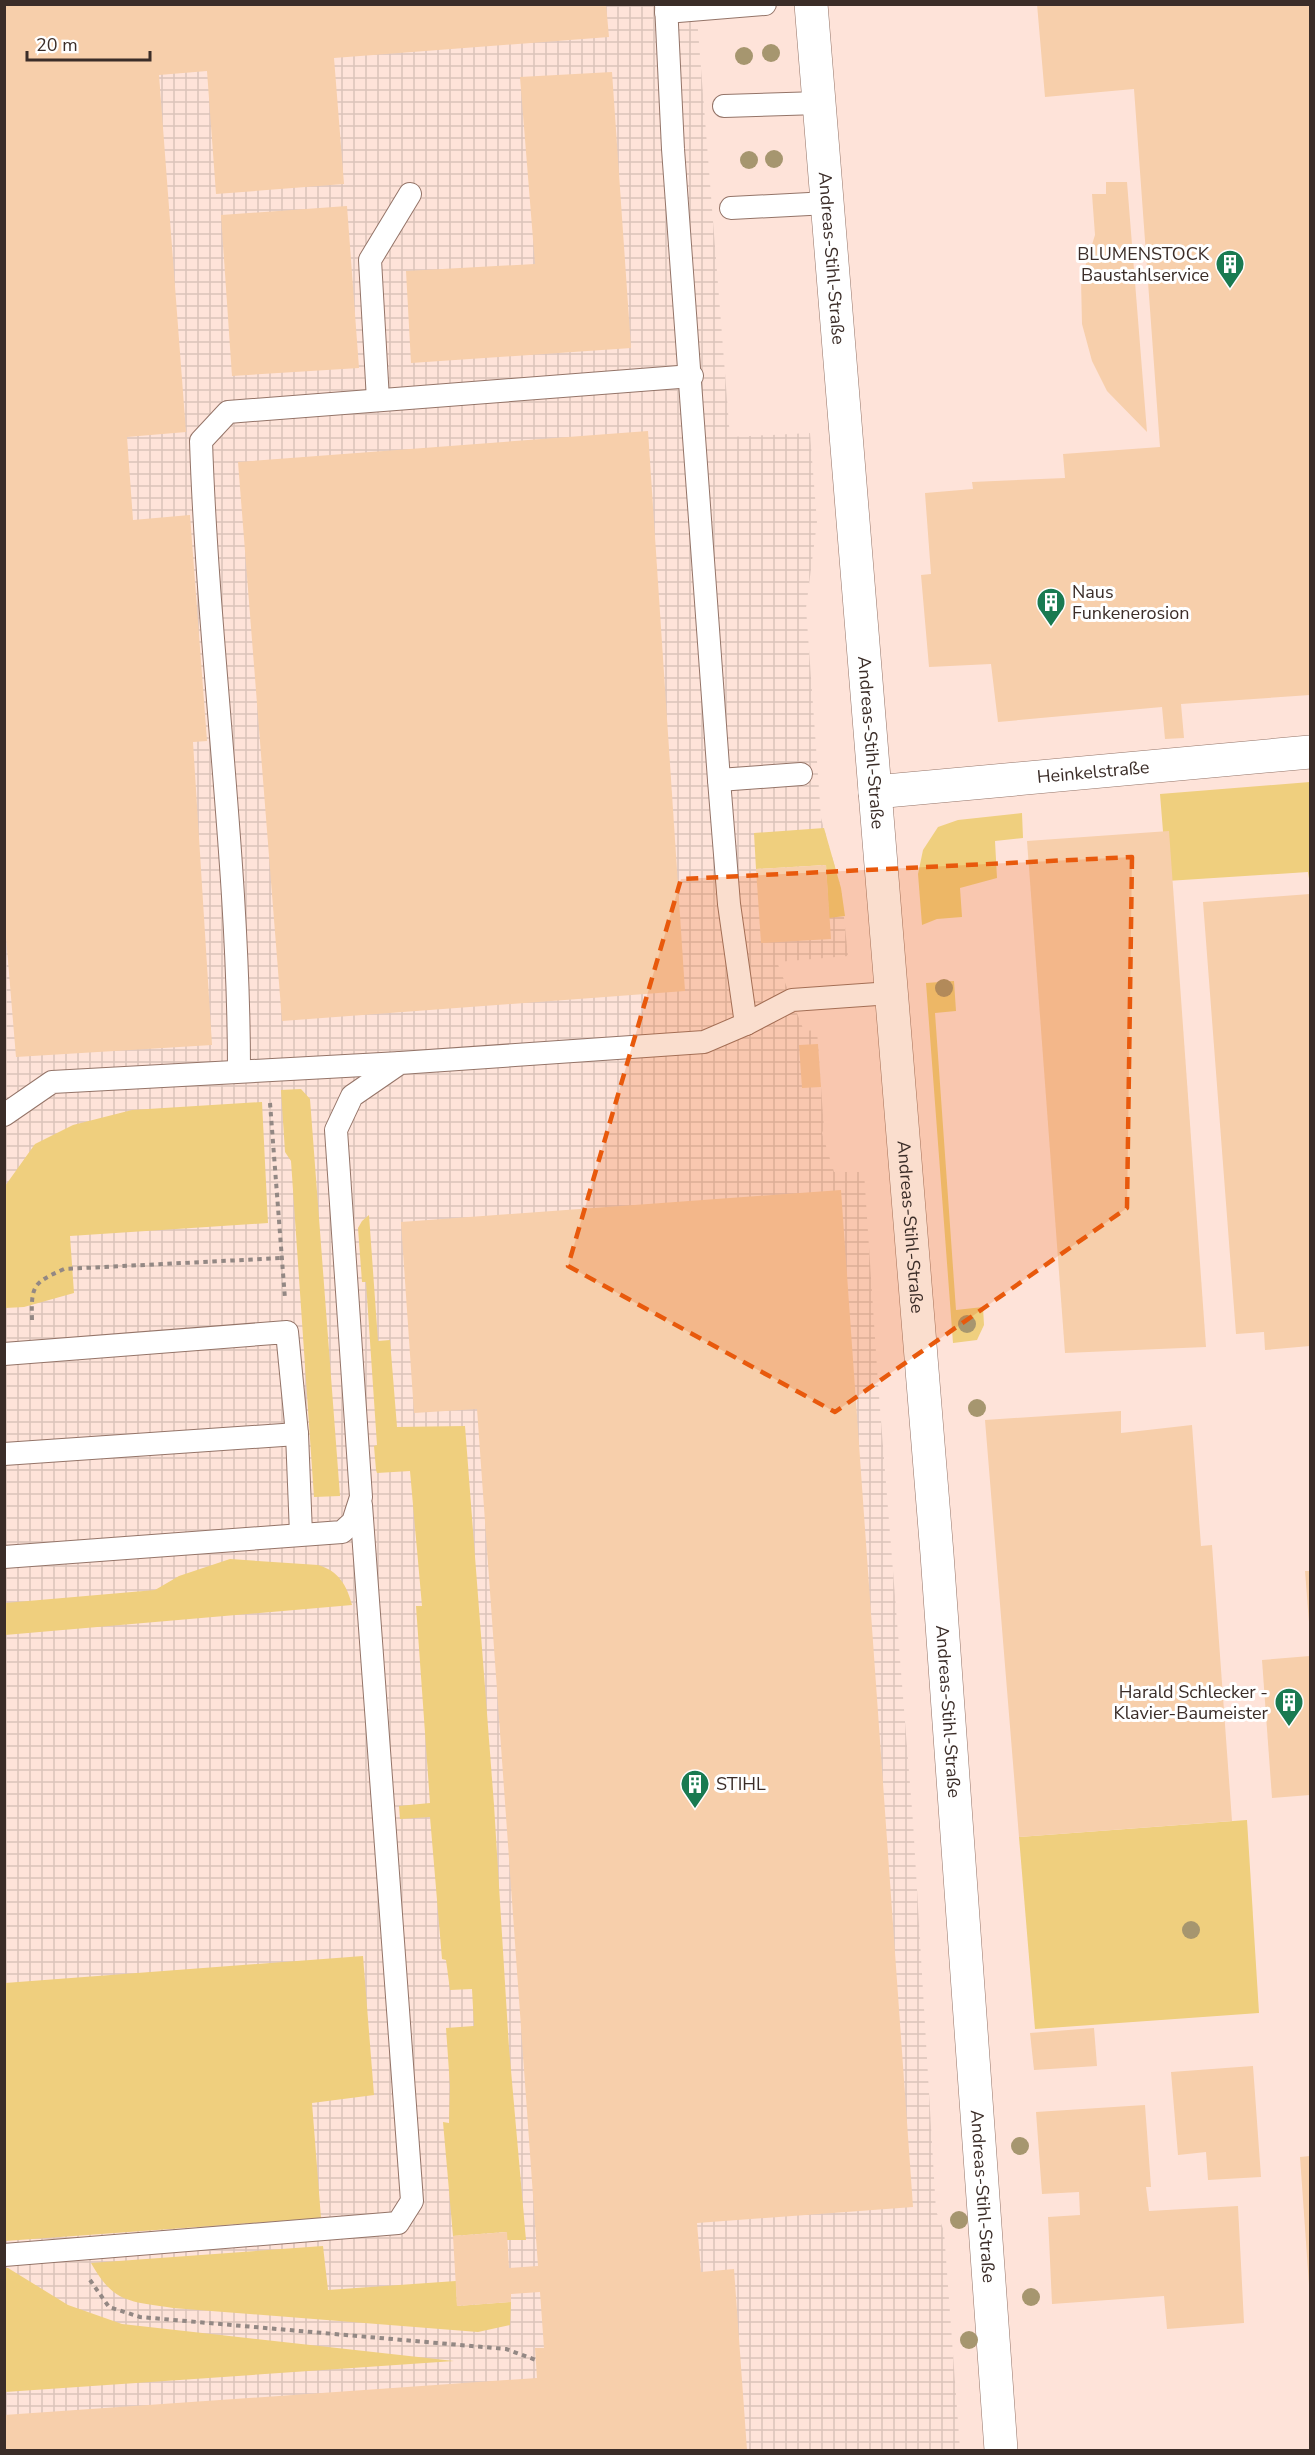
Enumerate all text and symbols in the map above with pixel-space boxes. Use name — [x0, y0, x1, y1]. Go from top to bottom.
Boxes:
scale bar — [27, 24, 150, 62]
text: 20 m — [36, 33, 78, 57]
street label: Andreas-Stihl-Straße — [813, 171, 851, 346]
place label: BLUMENSTOCK Baustahlservice — [1077, 242, 1210, 287]
building icon: BLUMENSTOCK Baustahlservice — [1214, 248, 1246, 290]
place label: Naus Funkenerosion — [1072, 580, 1190, 625]
building icon: Naus Funkenerosion — [1035, 586, 1067, 628]
street label: Andreas-Stihl-Straße — [852, 655, 890, 830]
street label: Heinkelstraße — [1036, 755, 1150, 789]
street label: Andreas-Stihl-Straße — [891, 1140, 929, 1314]
street label: Andreas-Stihl-Straße — [930, 1624, 966, 1799]
place label: Harald Schlecker - Klavier-Baumeister — [1114, 1680, 1269, 1725]
building icon: Harald Schlecker - Klavier-Baumeister — [1273, 1686, 1305, 1728]
building icon: STIHL — [679, 1768, 711, 1810]
place label: STIHL — [716, 1772, 766, 1796]
street label: Andreas-Stihl-Straße — [965, 2109, 1001, 2284]

